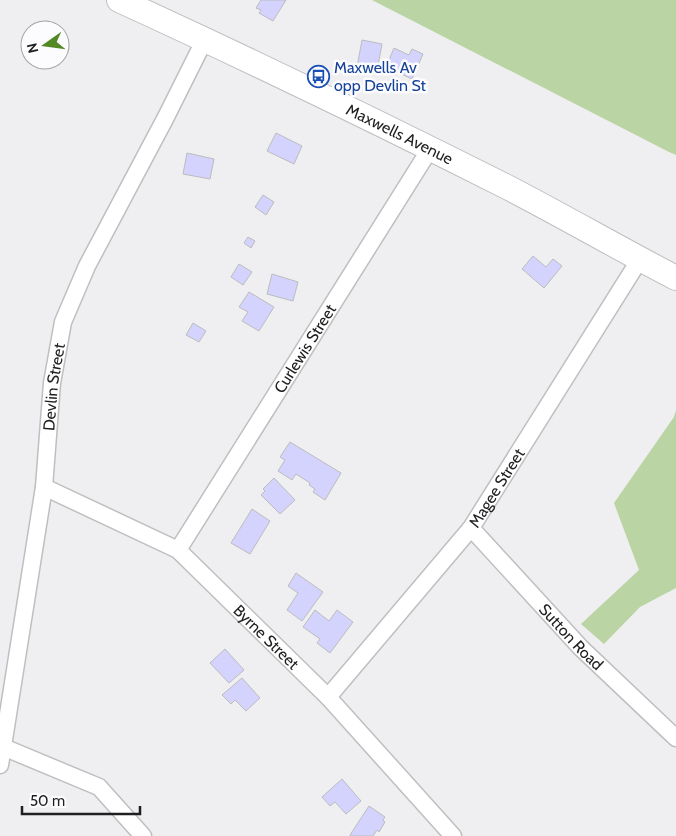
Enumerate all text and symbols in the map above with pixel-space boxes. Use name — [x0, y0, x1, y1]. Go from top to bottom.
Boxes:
north arrow — [20, 20, 70, 70]
text: N — [22, 41, 42, 55]
place label: Maxwells Av opp Devlin St — [334, 58, 427, 95]
bus stop icon: Maxwells Av opp Devlin St — [306, 64, 330, 88]
street label: Maxwells Avenue — [343, 99, 456, 168]
street label: Curlewis Street — [270, 300, 340, 396]
street label: Devlin Street — [39, 341, 69, 432]
street label: Magee Street — [464, 444, 529, 531]
street label: Byrne Street — [230, 600, 304, 673]
street label: Sutton Road — [535, 600, 607, 674]
scale bar — [22, 784, 140, 816]
text: 50 m — [30, 792, 65, 810]

